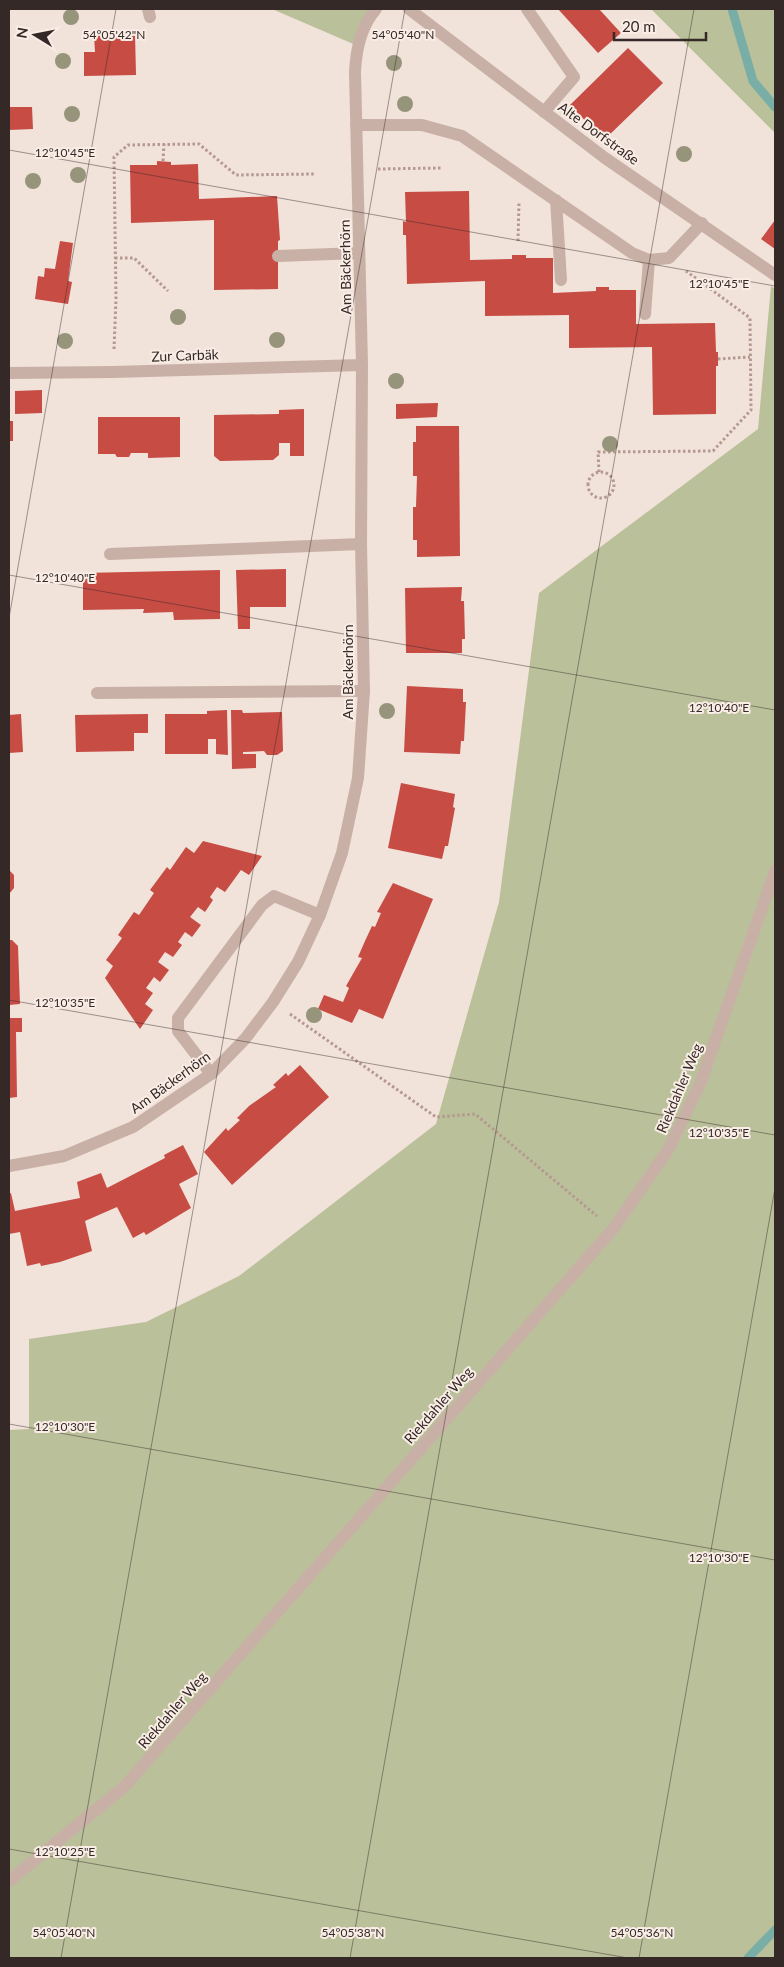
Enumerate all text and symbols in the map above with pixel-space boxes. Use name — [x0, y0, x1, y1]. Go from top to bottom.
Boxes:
north arrow — [10, 10, 60, 60]
scale bar — [614, 10, 706, 42]
text: 20 m — [622, 17, 656, 35]
text: N — [12, 26, 31, 39]
text: 54°05'42"N — [83, 27, 145, 42]
text: 54°05'40"N — [372, 27, 434, 42]
street label: Alte Dorfstraße — [555, 98, 643, 168]
text: 12°10'45"E — [35, 145, 95, 160]
street label: Am Bäckerhörn — [336, 219, 354, 315]
text: 12°10'45"E — [689, 276, 749, 291]
street label: Zur Carbäk — [151, 345, 220, 365]
text: 12°10'40"E — [35, 570, 95, 585]
street label: Am Bäckerhörn — [339, 625, 356, 720]
text: 12°10'40"E — [689, 700, 749, 715]
text: 12°10'35"E — [35, 995, 95, 1010]
street label: Riekdahler Weg — [652, 1040, 706, 1136]
street label: Am Bäckerhörn — [127, 1047, 213, 1117]
text: 12°10'35"E — [689, 1125, 749, 1140]
street label: Riekdahler Weg — [400, 1363, 476, 1447]
text: 12°10'30"E — [35, 1419, 95, 1434]
text: 12°10'30"E — [689, 1550, 749, 1565]
street label: Riekdahler Weg — [134, 1668, 210, 1752]
text: 12°10'25"E — [35, 1844, 95, 1859]
text: 54°05'40"N — [33, 1925, 95, 1940]
text: 54°05'38"N — [322, 1925, 384, 1940]
text: 54°05'36"N — [611, 1925, 673, 1940]

